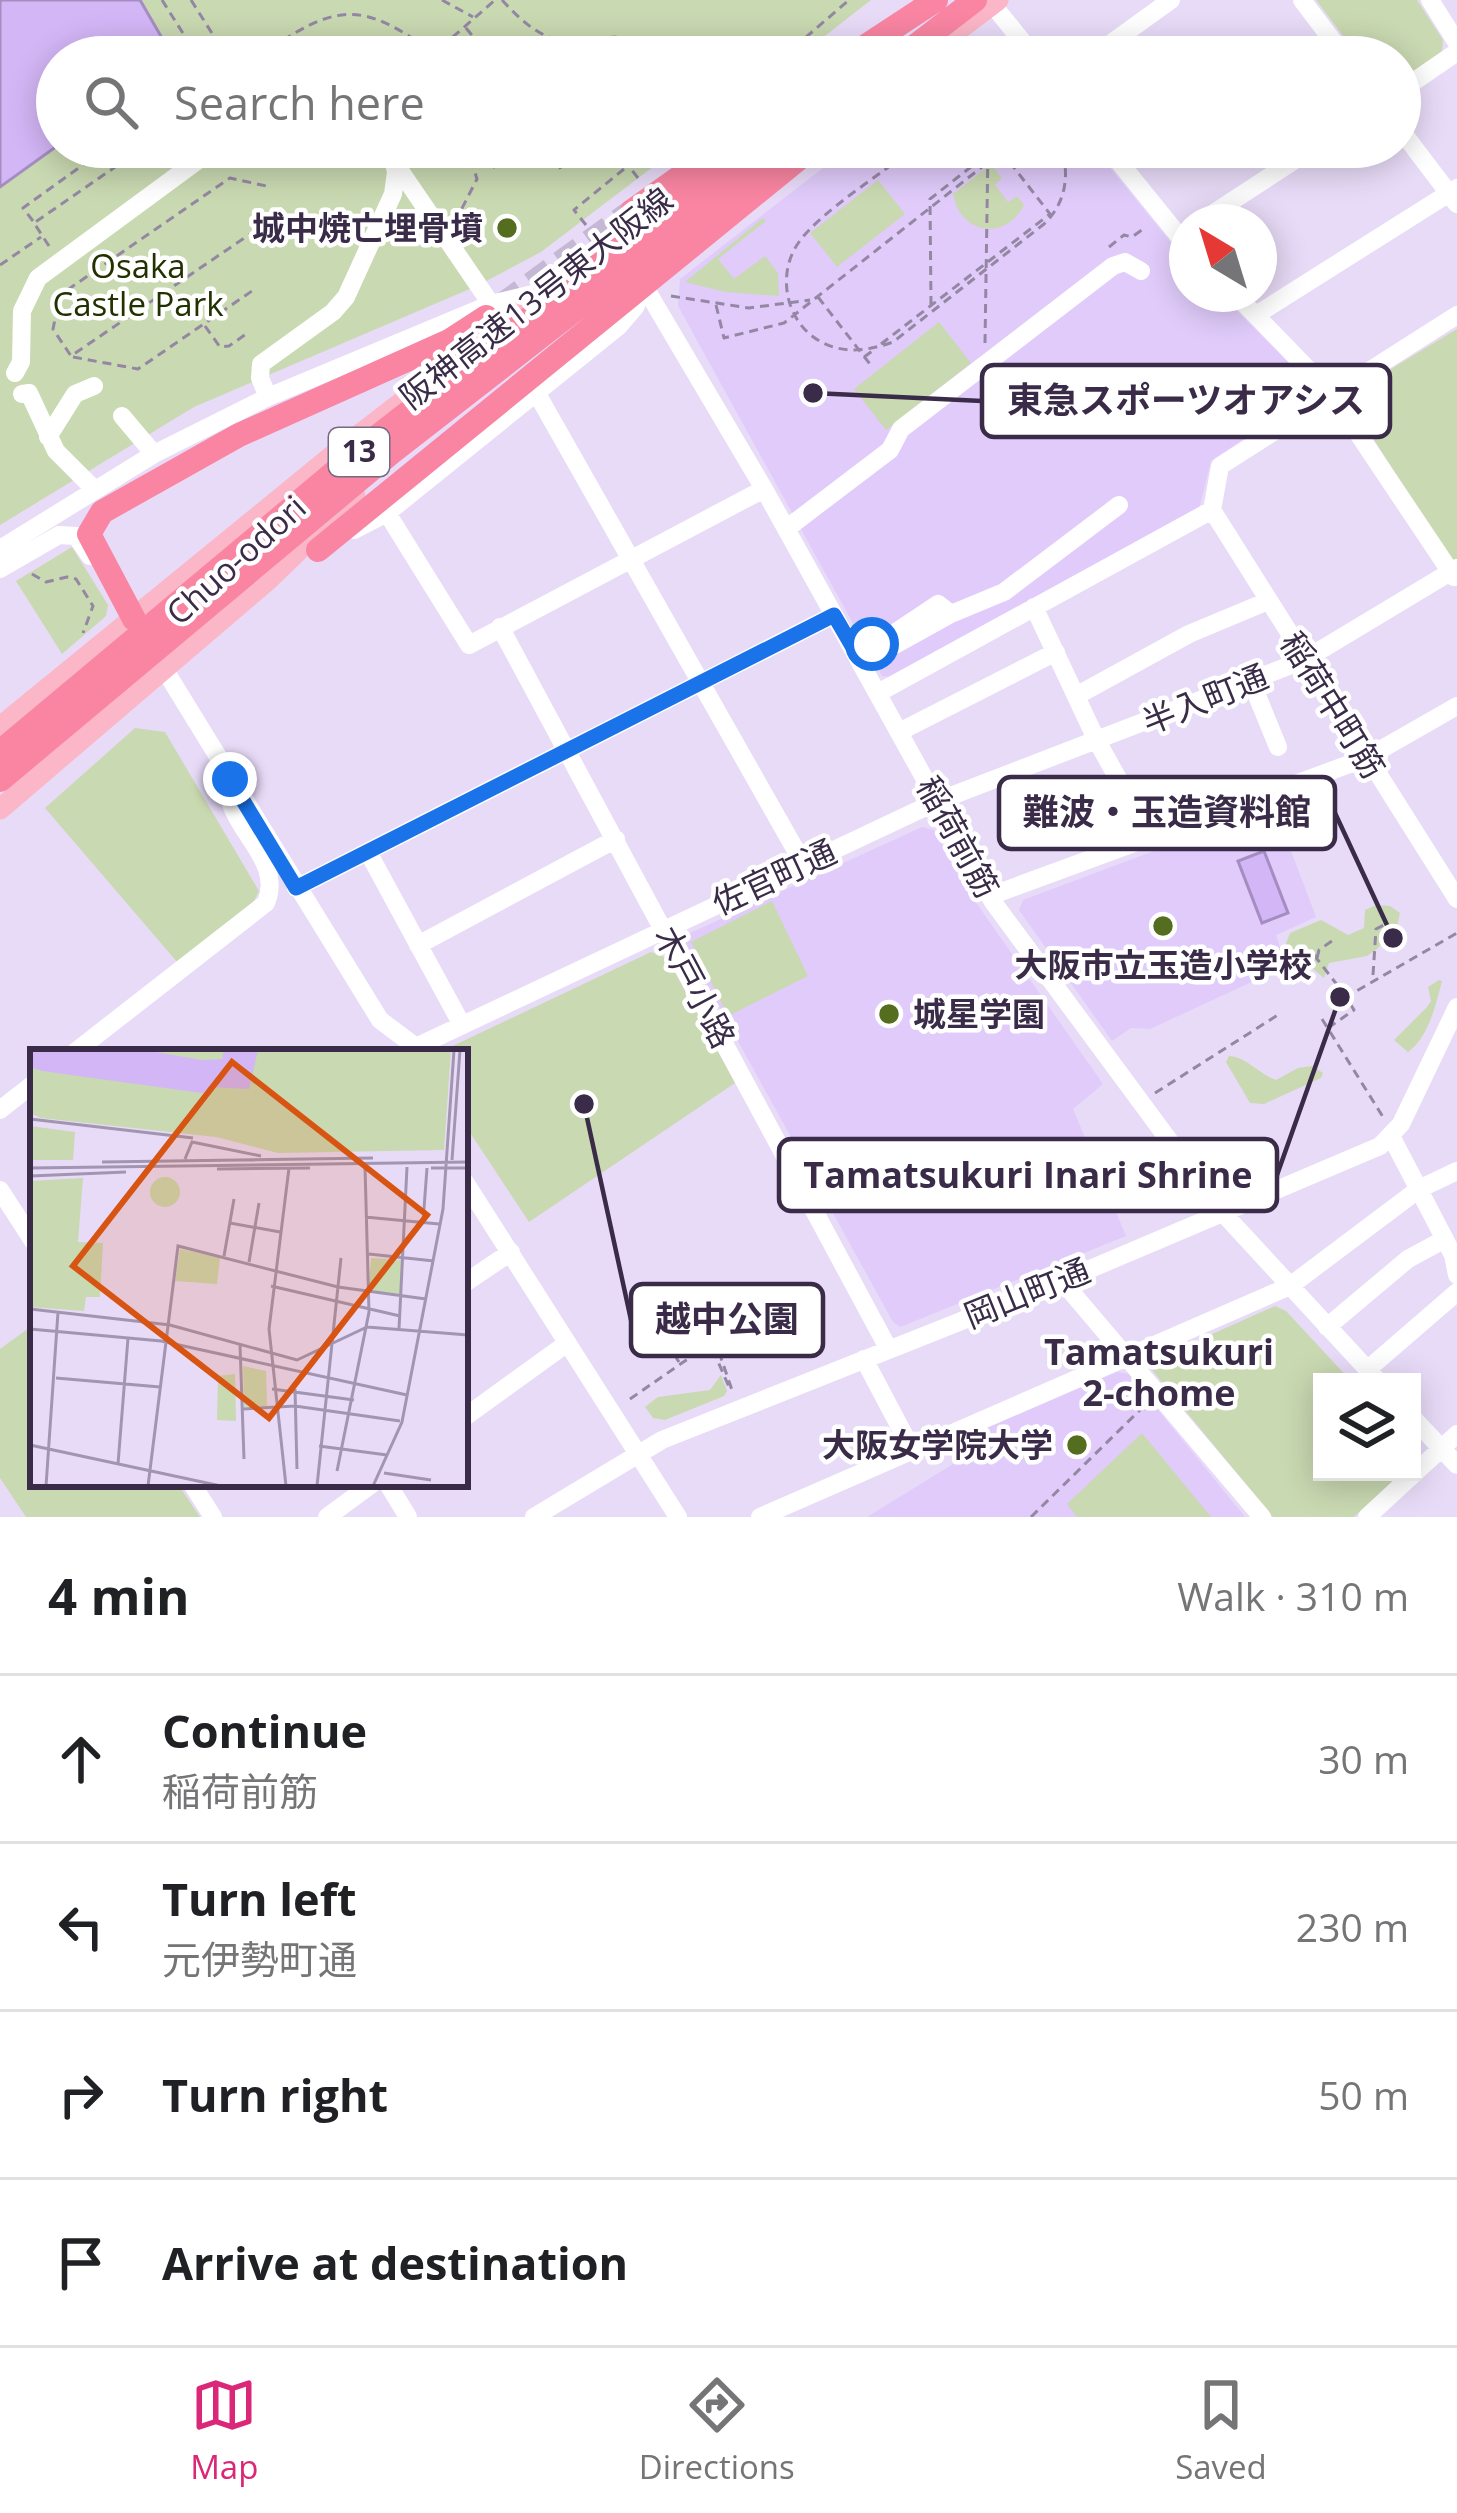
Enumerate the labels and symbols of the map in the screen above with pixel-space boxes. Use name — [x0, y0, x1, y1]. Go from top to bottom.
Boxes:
street label: 阪神高速13号東大阪線 — [390, 177, 681, 418]
north arrow — [1169, 204, 1277, 312]
place label: 城中焼亡埋骨墳 — [252, 205, 483, 250]
marker: 城中焼亡埋骨墳 — [494, 215, 520, 241]
park label: Osaka Castle Park — [52, 243, 224, 326]
callout: 東急スポーツオアシス — [982, 365, 1390, 437]
text: 東急スポーツオアシス — [1007, 375, 1365, 424]
road number: 13 — [329, 428, 389, 476]
street label: Chuo-odori — [156, 485, 315, 634]
route start — [845, 617, 899, 671]
street label: 稲荷中町筋 — [1271, 623, 1396, 787]
street label: 半入町通 — [1135, 653, 1274, 744]
route end — [203, 752, 257, 806]
street label: 稲荷前筋 — [907, 768, 1010, 905]
callout: 難波・玉造資料館 — [999, 777, 1335, 849]
text: 難波・玉造資料館 — [1023, 787, 1311, 836]
street label: 佐官町通 — [704, 828, 843, 925]
marker: 大阪市立玉造小学校 — [1150, 913, 1176, 939]
street label: 木戸小路 — [645, 918, 746, 1056]
place label: 大阪市立玉造小学校 — [1015, 942, 1312, 987]
place label: 城星学園 — [913, 991, 1045, 1036]
marker: 城星学園 — [876, 1001, 902, 1027]
inset map — [30, 1049, 468, 1487]
callout: Tamatsukuri Inari Shrine — [779, 1139, 1277, 1211]
text: Tamatsukuri Inari Shrine — [803, 1150, 1253, 1199]
street label: 岡山町通 — [957, 1247, 1096, 1338]
callout: 越中公園 — [631, 1284, 823, 1356]
text: 越中公園 — [655, 1294, 799, 1343]
district label: Tamatsukuri 2-chome — [1044, 1327, 1274, 1417]
place label: 大阪女学院大学 — [822, 1422, 1053, 1467]
marker: 大阪女学院大学 — [1064, 1432, 1090, 1458]

